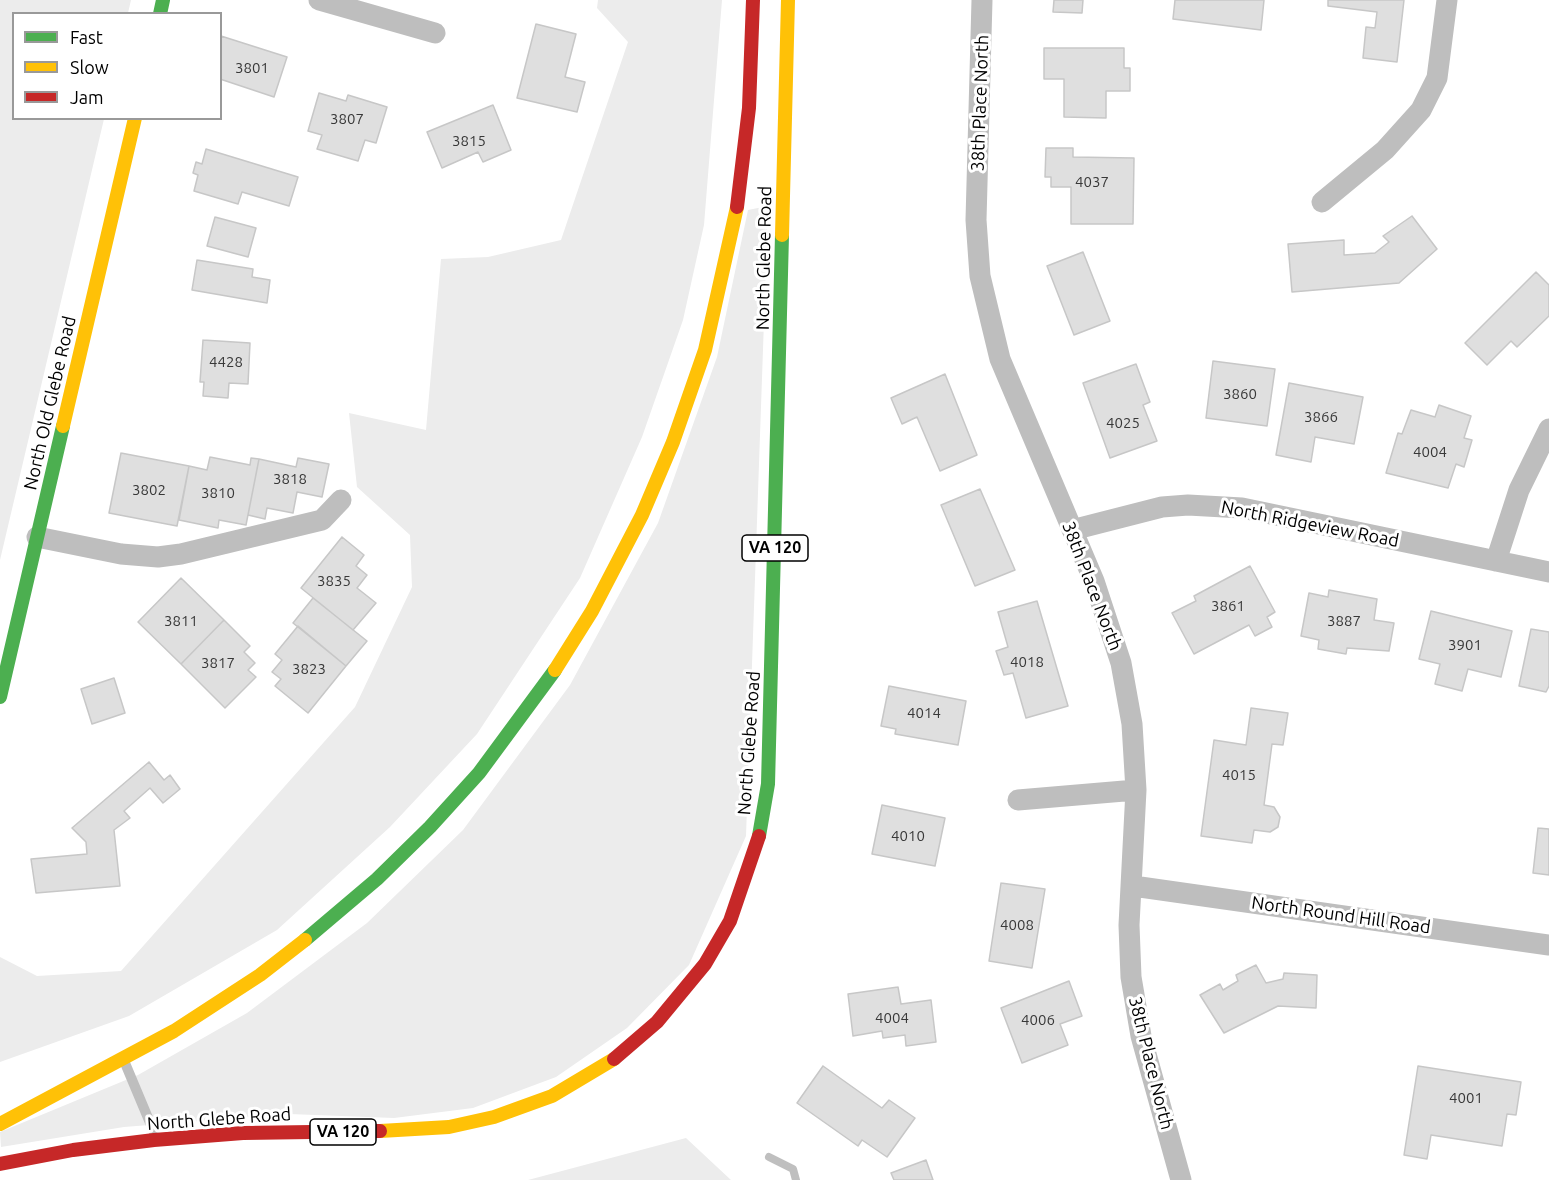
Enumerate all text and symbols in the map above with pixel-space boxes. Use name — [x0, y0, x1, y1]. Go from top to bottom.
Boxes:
legend — [12, 12, 222, 120]
text: Fast — [70, 27, 103, 47]
street label: 38th Place North — [967, 34, 993, 172]
text: Slow — [70, 57, 109, 77]
house number: 3801 — [235, 59, 269, 77]
text: Jam — [70, 87, 104, 107]
house number: 3807 — [330, 110, 364, 128]
house number: 3815 — [452, 132, 486, 150]
house number: 4037 — [1075, 173, 1109, 191]
street label: North Glebe Road — [752, 186, 776, 330]
street label: North Old Glebe Road — [19, 314, 81, 492]
house number: 4428 — [209, 353, 243, 371]
house number: 3860 — [1223, 385, 1257, 403]
house number: 3866 — [1304, 408, 1338, 426]
house number: 4025 — [1106, 414, 1140, 432]
house number: 4004 — [1413, 443, 1447, 461]
house number: 3818 — [273, 470, 307, 488]
house number: 3802 — [132, 481, 166, 499]
house number: 3810 — [201, 484, 235, 502]
street label: North Ridgeview Road — [1219, 496, 1401, 552]
street label: 38th Place North — [1057, 518, 1127, 654]
road number: VA 120 — [742, 535, 808, 561]
house number: 3835 — [317, 572, 351, 590]
house number: 3861 — [1211, 597, 1245, 615]
house number: 3811 — [164, 612, 198, 630]
house number: 3887 — [1327, 612, 1361, 630]
house number: 3901 — [1448, 636, 1482, 654]
house number: 4018 — [1010, 653, 1044, 671]
house number: 3817 — [201, 654, 235, 672]
house number: 3823 — [292, 660, 326, 678]
street label: North Glebe Road — [733, 670, 765, 816]
house number: 4014 — [907, 704, 941, 722]
house number: 4015 — [1222, 766, 1256, 784]
house number: 4010 — [891, 827, 925, 845]
street label: North Round Hill Road — [1250, 892, 1432, 938]
house number: 4008 — [1000, 916, 1034, 934]
street label: 38th Place North — [1124, 994, 1178, 1132]
house number: 4004 — [875, 1009, 909, 1027]
house number: 4006 — [1021, 1011, 1055, 1029]
house number: 4001 — [1449, 1089, 1483, 1107]
street label: North Glebe Road — [146, 1103, 292, 1135]
road number: VA 120 — [310, 1119, 376, 1145]

